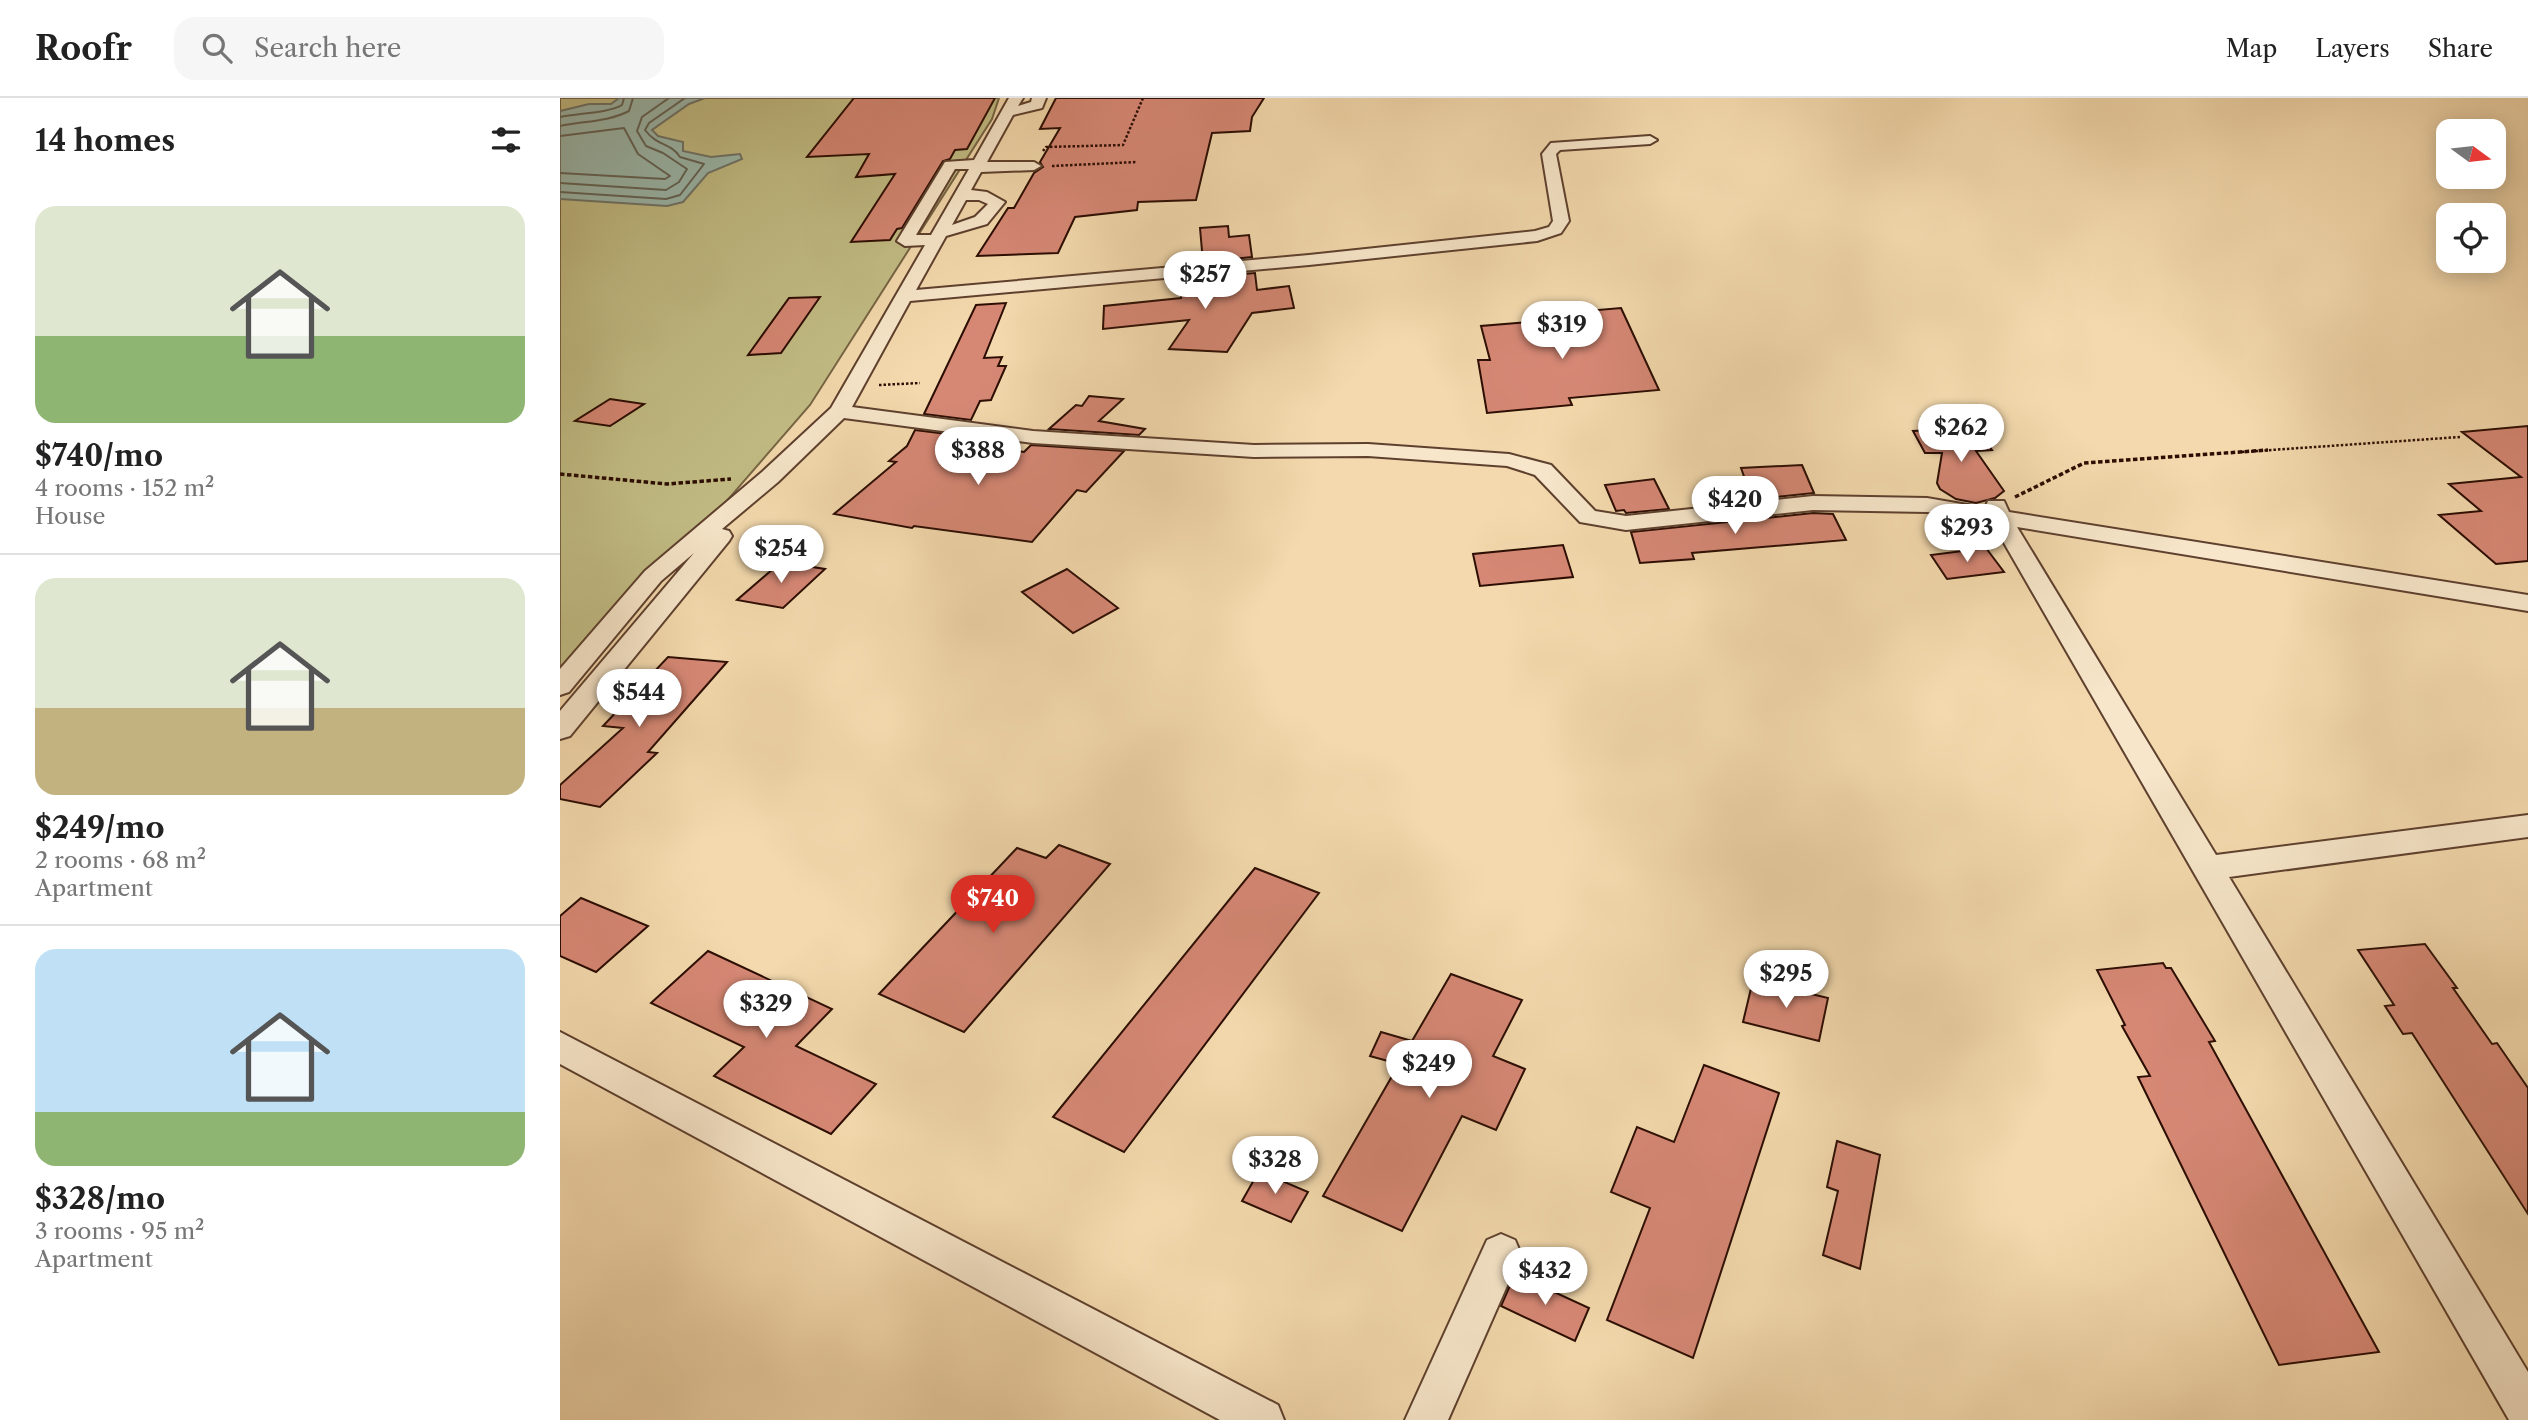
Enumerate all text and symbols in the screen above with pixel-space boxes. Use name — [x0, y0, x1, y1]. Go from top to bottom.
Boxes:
search box — [174, 17, 664, 80]
text: Roofr — [35, 28, 132, 69]
icon: search — [198, 29, 236, 67]
text: Search here — [254, 32, 401, 64]
text: Map — [2226, 34, 2277, 63]
text: Layers — [2315, 34, 2390, 63]
text: Share — [2428, 34, 2493, 63]
north arrow — [2436, 119, 2506, 189]
map controls — [2436, 119, 2506, 273]
icon: filters — [487, 121, 525, 159]
text: 14 homes — [35, 122, 175, 159]
button: locate — [2436, 203, 2506, 273]
icon: home — [217, 251, 343, 377]
pin: $257 — [1164, 252, 1246, 311]
text: $257 — [1179, 260, 1231, 288]
pin: $319 — [1521, 302, 1603, 361]
text: $319 — [1537, 310, 1587, 338]
pin: $262 — [1920, 404, 2002, 464]
text: $262 — [1934, 413, 1988, 441]
pin: $388 — [937, 428, 1019, 487]
text: $388 — [951, 436, 1005, 464]
text: $740/mo — [35, 437, 163, 474]
text: 4 rooms · 152 m² — [35, 474, 215, 502]
pin: $420 — [1694, 476, 1776, 536]
text: $420 — [1708, 485, 1762, 513]
text: House — [35, 502, 105, 530]
pin: $293 — [1926, 504, 2008, 564]
text: $293 — [1940, 513, 1994, 541]
pin: $254 — [740, 526, 822, 585]
text: $254 — [755, 534, 807, 562]
icon: home — [217, 623, 343, 749]
pin: $544 — [598, 670, 680, 729]
text: $544 — [613, 678, 665, 706]
text: $249/mo — [35, 809, 165, 846]
text: 2 rooms · 68 m² — [35, 846, 206, 874]
text: Apartment — [35, 874, 153, 902]
pin: $740 — [952, 876, 1034, 935]
text: $740 — [967, 884, 1019, 912]
pin: $295 — [1745, 950, 1827, 1010]
text: $295 — [1760, 959, 1812, 987]
pin: $329 — [725, 981, 807, 1040]
text: $329 — [739, 989, 793, 1017]
icon: home — [217, 994, 343, 1120]
pin: $249 — [1388, 1040, 1470, 1100]
text: $249 — [1402, 1049, 1456, 1077]
pin: $328 — [1234, 1136, 1316, 1196]
text: $328 — [1248, 1145, 1302, 1173]
text: $328/mo — [35, 1180, 165, 1217]
text: 3 rooms · 95 m² — [35, 1217, 204, 1245]
text: Apartment — [35, 1245, 153, 1273]
pin: $432 — [1504, 1248, 1586, 1307]
text: $432 — [1518, 1256, 1572, 1284]

